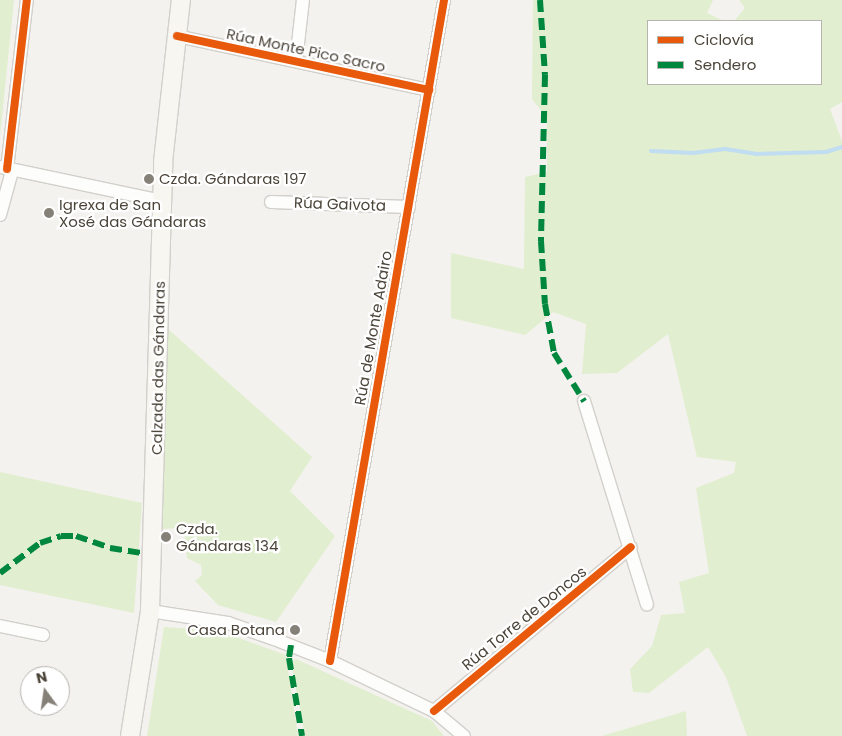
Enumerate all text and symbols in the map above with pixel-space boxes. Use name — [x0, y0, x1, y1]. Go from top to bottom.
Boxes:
legend — [647, 20, 822, 85]
street label: Rúa Monte Pico Sacro — [225, 24, 387, 76]
text: Ciclovía — [694, 29, 754, 50]
text: Sendero — [694, 54, 756, 75]
place label: Czda. Gándaras 197 — [159, 170, 307, 188]
marker: Czda. Gándaras 197 — [143, 173, 155, 185]
street label: Rúa Gaivota — [294, 193, 386, 215]
place label: Igrexa de San Xosé das Gándaras — [59, 195, 206, 230]
marker: Igrexa de San Xosé das Gándaras — [43, 207, 55, 219]
street label: Rúa de Monte Adairo — [351, 249, 395, 407]
street label: Calzada das Gándaras — [147, 281, 169, 455]
place label: Czda. Gándaras 134 — [176, 519, 278, 554]
marker: Czda. Gándaras 134 — [160, 531, 172, 543]
street label: Rúa Torre de Doncos — [458, 562, 590, 674]
place label: Casa Botana — [187, 621, 285, 639]
marker: Casa Botana — [289, 624, 301, 636]
north arrow — [20, 666, 70, 716]
text: N — [34, 666, 49, 688]

